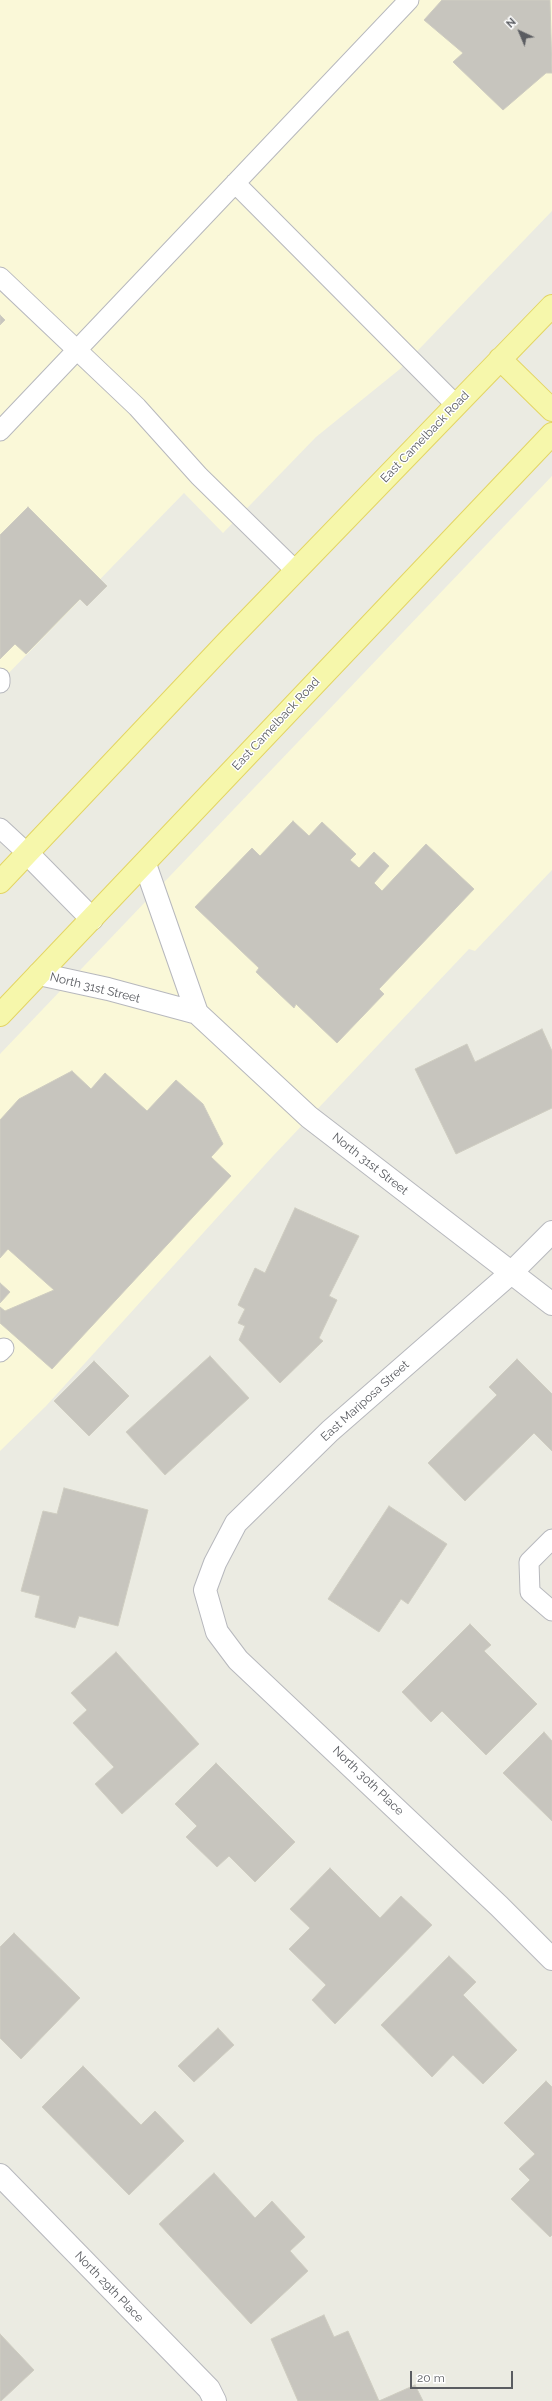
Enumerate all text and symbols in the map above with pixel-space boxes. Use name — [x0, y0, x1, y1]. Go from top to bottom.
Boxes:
north arrow — [500, 12, 540, 52]
text: N — [504, 15, 519, 31]
street label: East Camelback Road — [378, 388, 472, 486]
street label: East Camelback Road — [229, 675, 323, 773]
street label: North 31st Street — [48, 970, 142, 1006]
street label: North 31st Street — [329, 1130, 411, 1198]
street label: East Mariposa Street — [318, 1358, 412, 1444]
street label: North 30th Place — [329, 1743, 407, 1819]
street label: North 29th Place — [72, 2249, 146, 2325]
scale bar — [412, 2363, 515, 2389]
text: 20 m — [417, 2371, 445, 2385]

